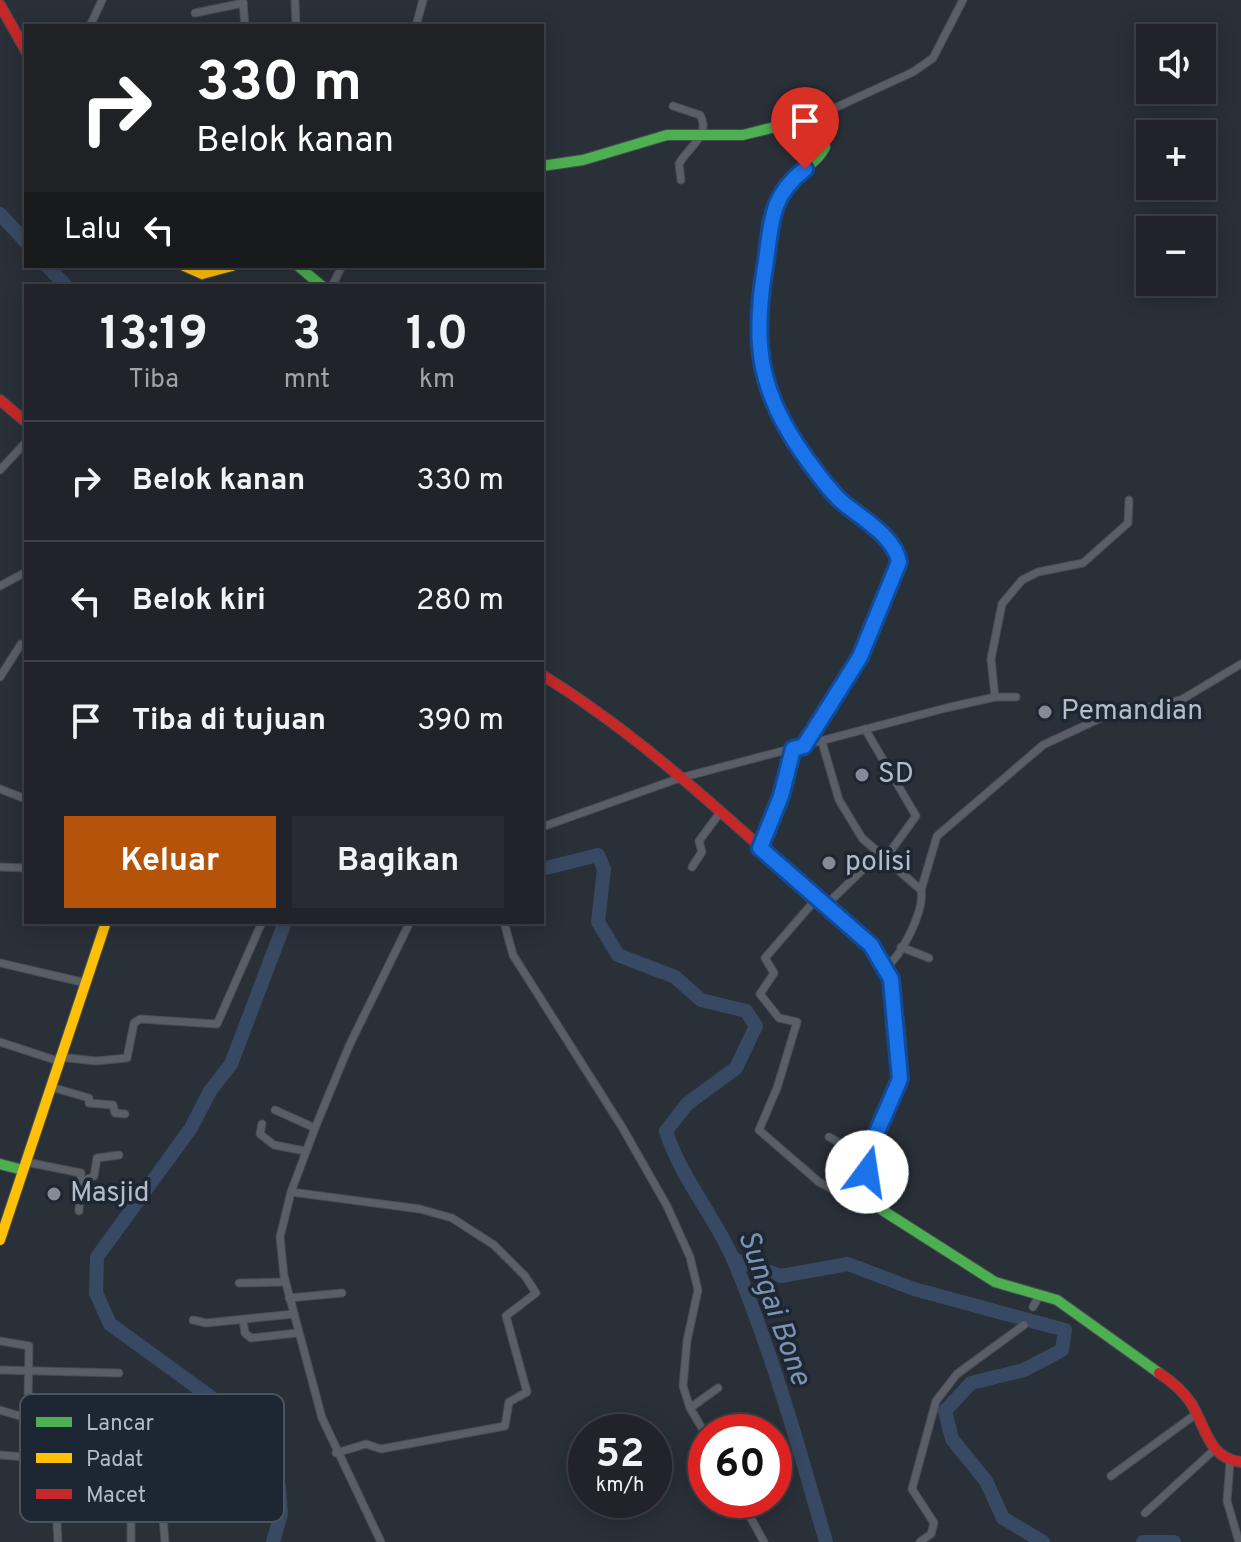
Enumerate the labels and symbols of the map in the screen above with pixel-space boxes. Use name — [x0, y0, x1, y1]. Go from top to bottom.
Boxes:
pin — [771, 87, 839, 169]
place label: Pemandian — [1061, 694, 1203, 730]
marker: Pemandian — [1036, 703, 1054, 721]
place label: SD — [878, 757, 914, 793]
marker: SD — [853, 766, 871, 784]
place label: polisi — [845, 845, 912, 881]
marker: polisi — [820, 854, 838, 872]
position arrow — [825, 1130, 909, 1214]
place label: Masjid — [70, 1176, 150, 1212]
marker: Masjid — [45, 1185, 63, 1203]
water label: Sungai Bone — [728, 1225, 818, 1391]
legend — [20, 1394, 284, 1522]
text: Lancar — [86, 1411, 155, 1438]
speed limit sign: 60 — [688, 1414, 792, 1518]
text: Padat — [86, 1447, 143, 1474]
text: Macet — [86, 1483, 146, 1510]

